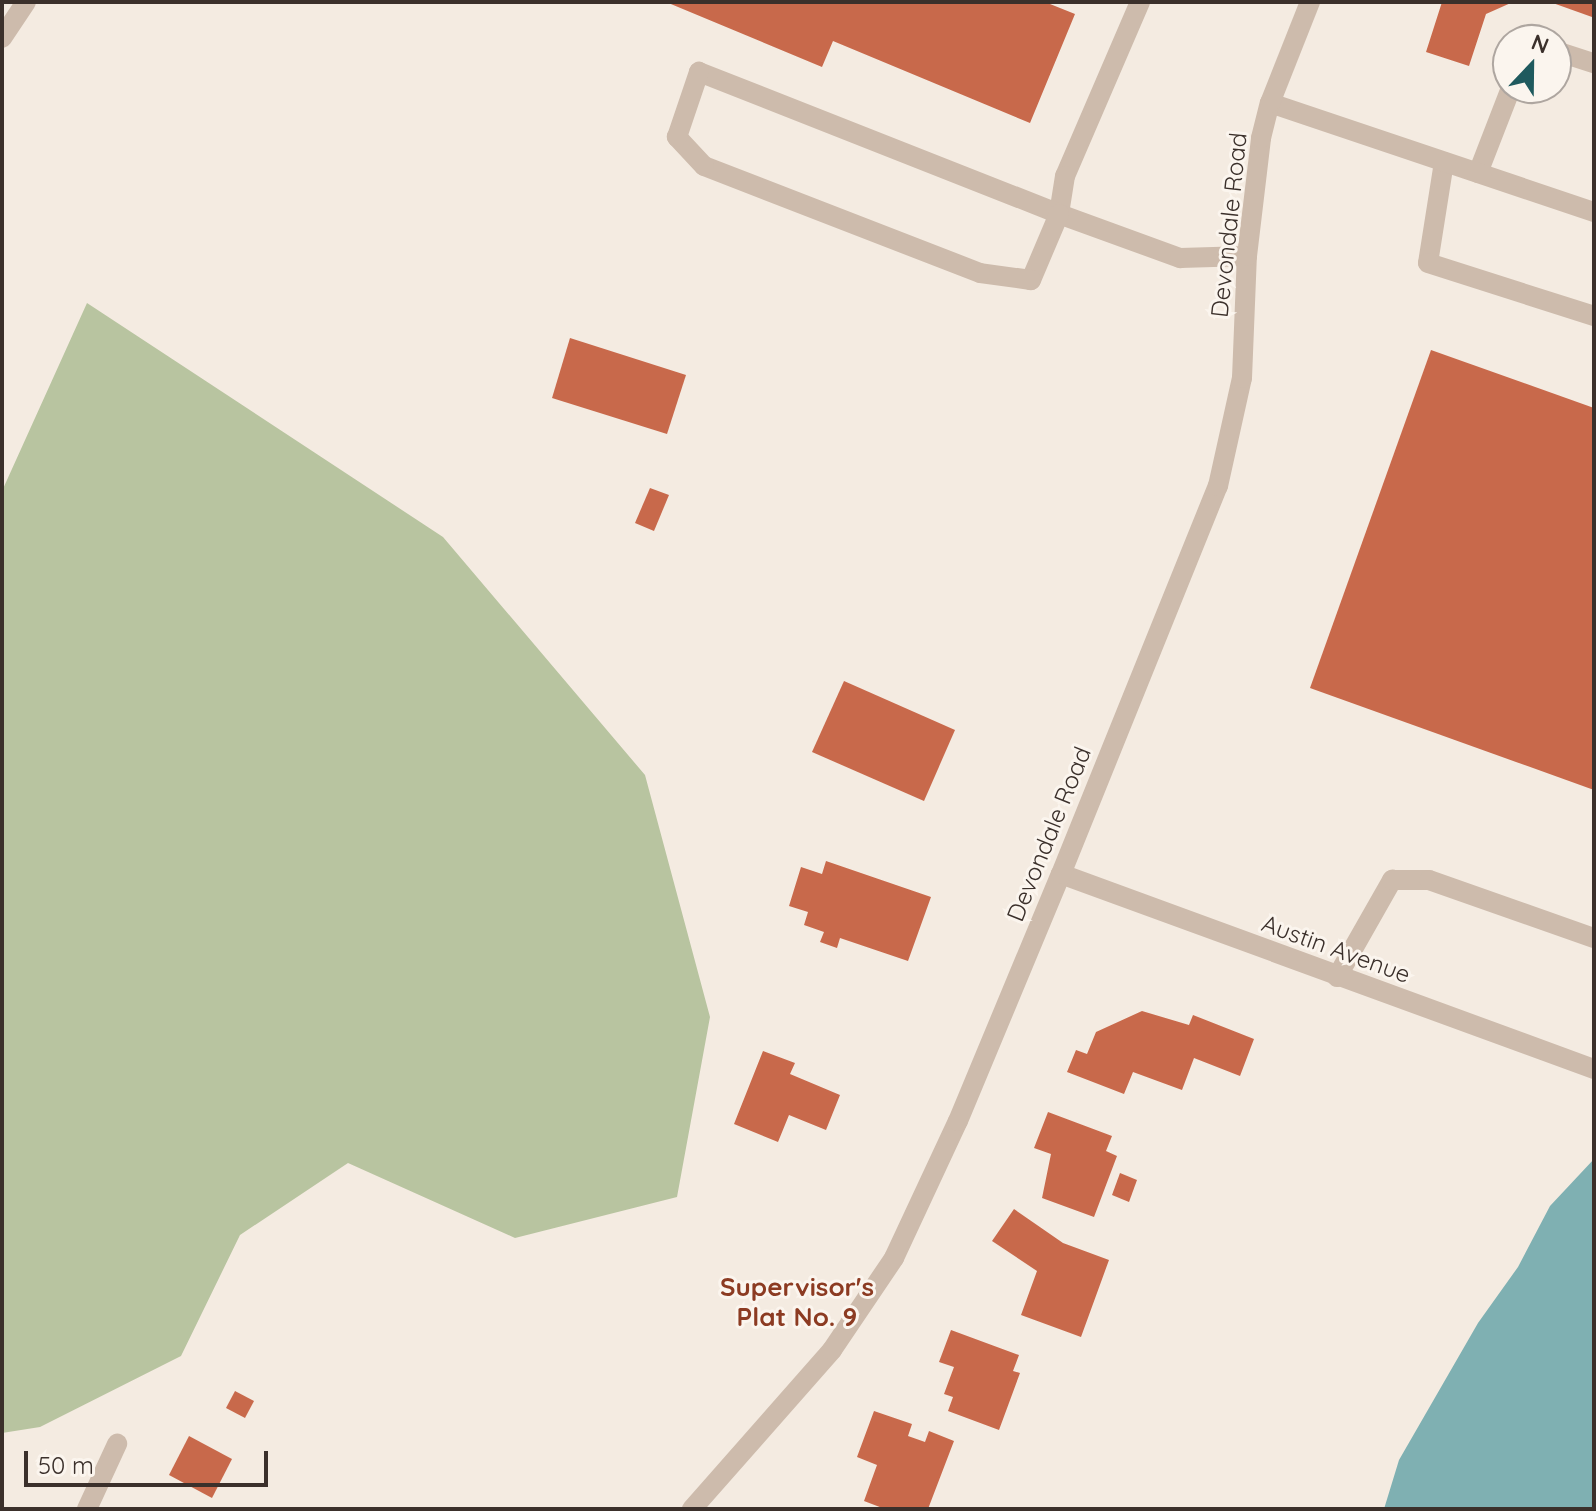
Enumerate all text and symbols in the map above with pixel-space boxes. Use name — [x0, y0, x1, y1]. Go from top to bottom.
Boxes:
north arrow — [1492, 24, 1572, 104]
text: N — [1527, 28, 1553, 60]
street label: Devondale Road — [1205, 131, 1253, 319]
street label: Devondale Road — [1001, 742, 1097, 926]
street label: Austin Avenue — [1258, 909, 1414, 989]
district label: Supervisor's Plat No. 9 — [720, 1271, 874, 1332]
scale bar — [28, 1435, 272, 1485]
text: 50 m — [38, 1450, 94, 1480]

